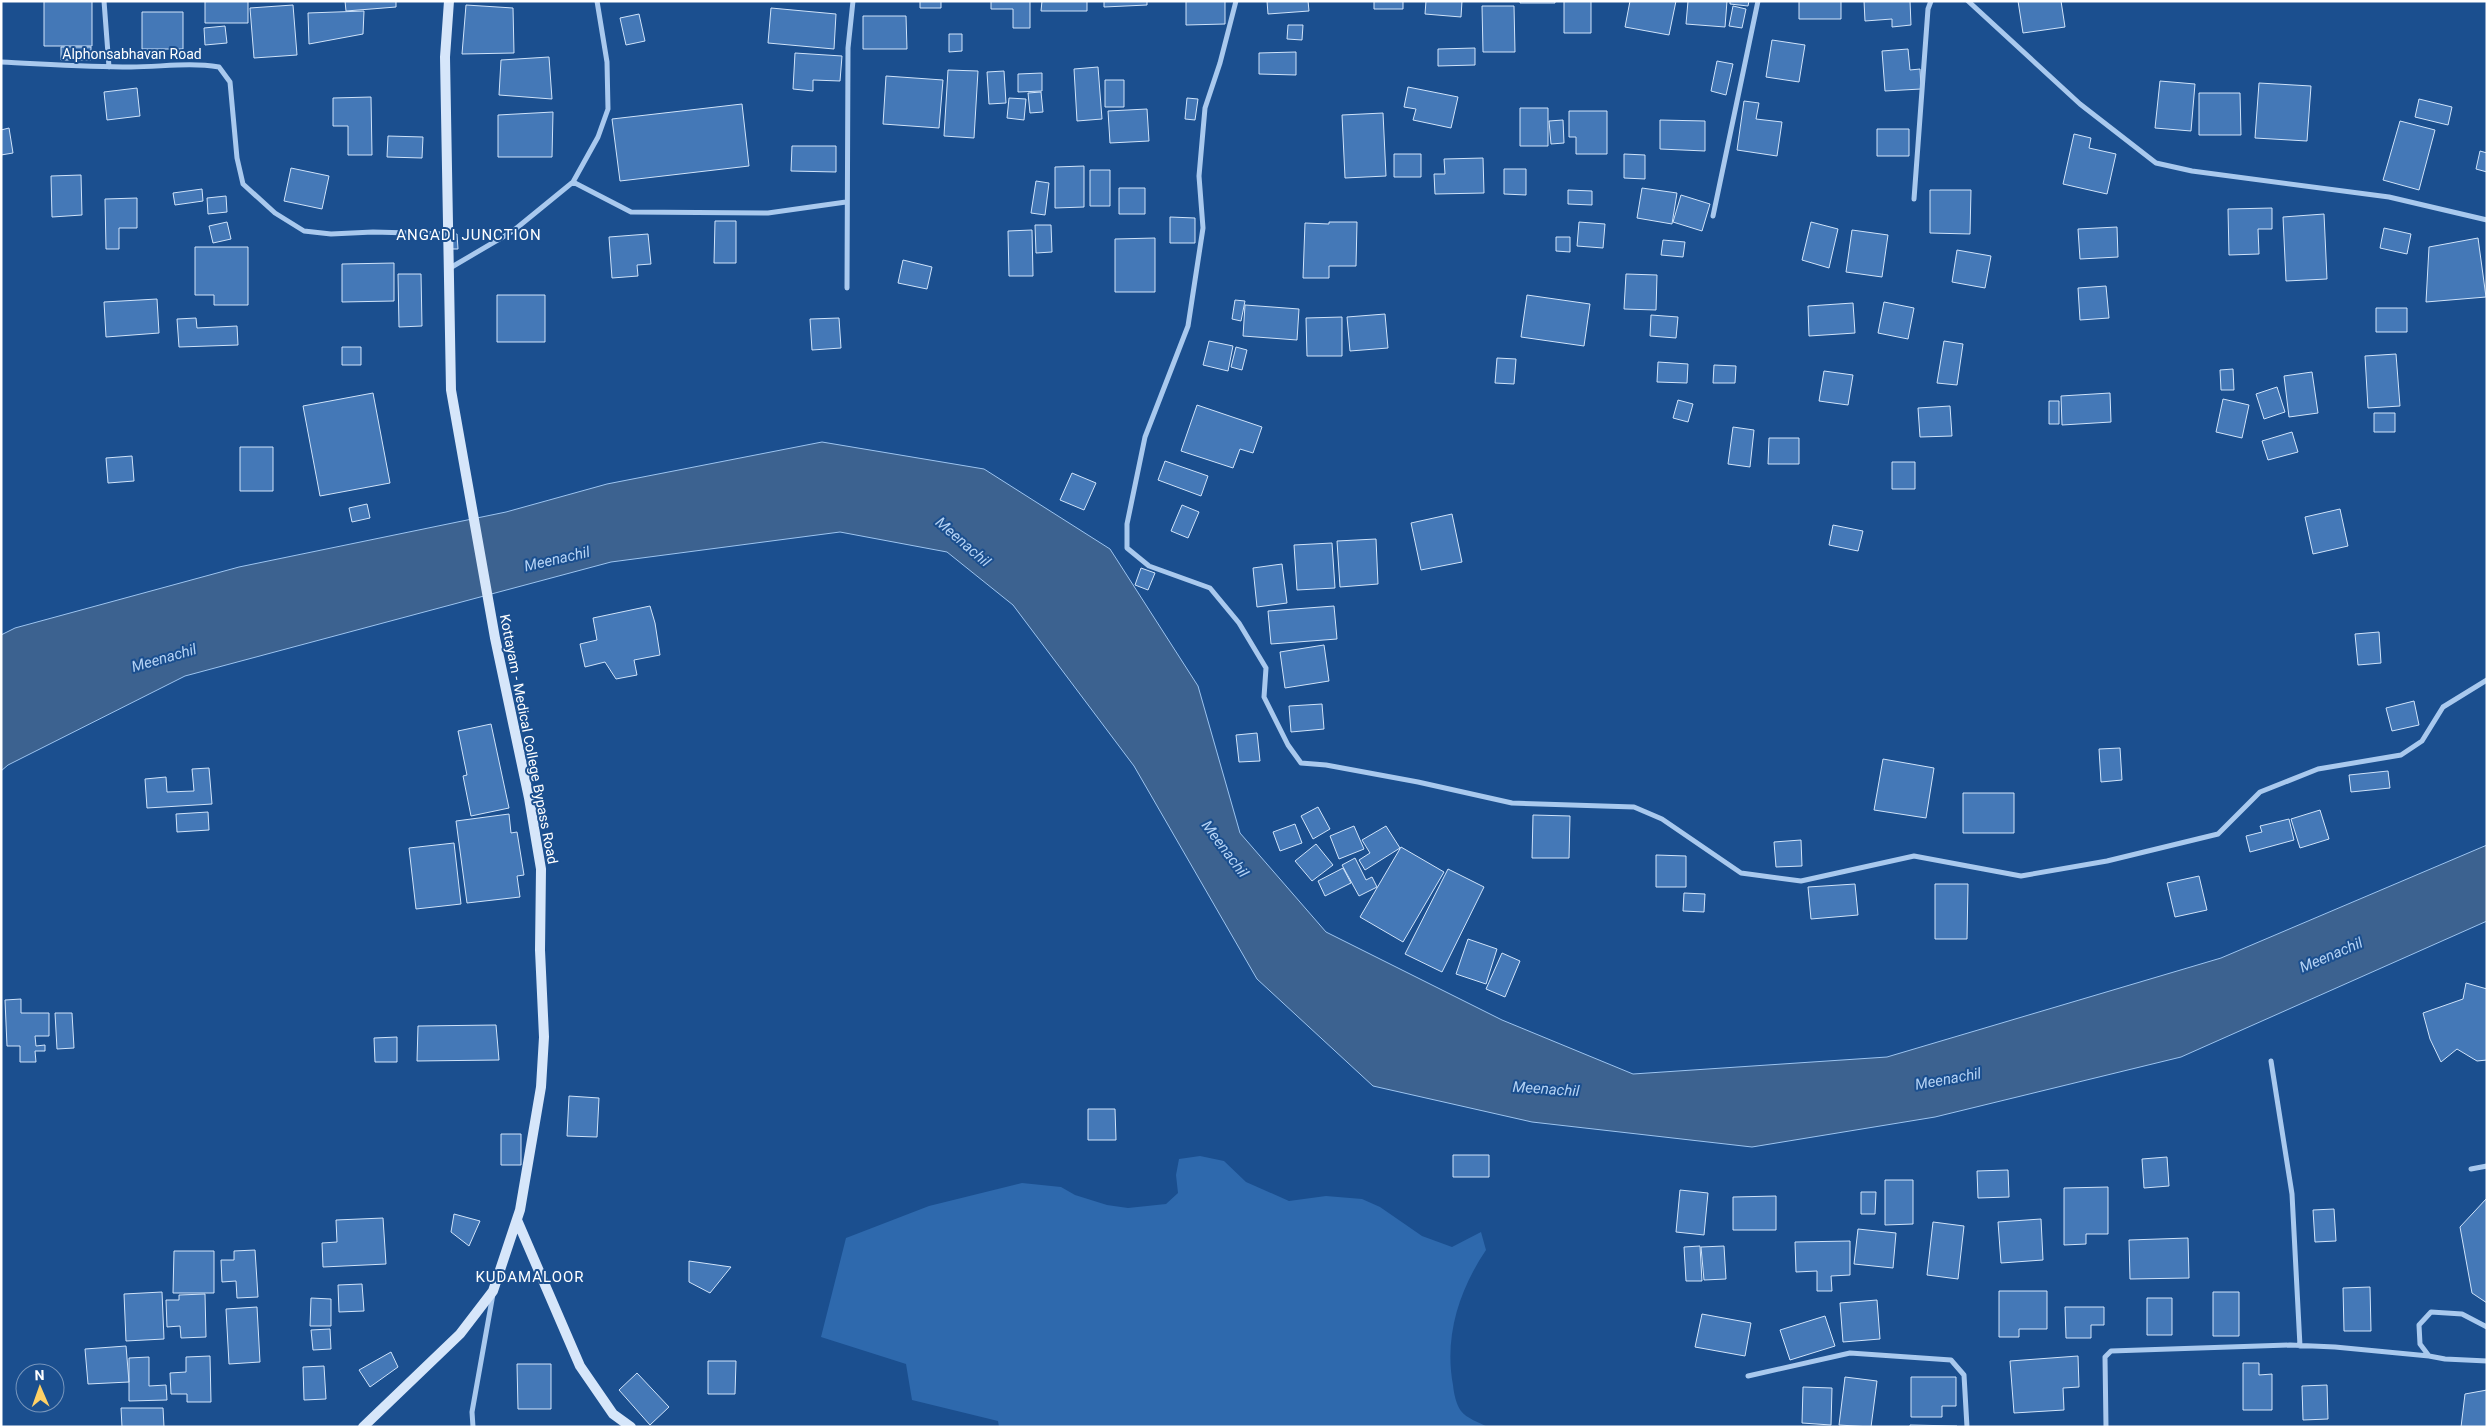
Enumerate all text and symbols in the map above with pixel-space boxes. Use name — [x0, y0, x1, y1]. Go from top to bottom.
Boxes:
street label: Alphonsabhavan Road — [62, 46, 202, 62]
district label: ANGADI JUNCTION — [396, 226, 542, 244]
water label: Meenachil — [932, 513, 994, 571]
water label: Meenachil — [522, 543, 592, 575]
street label: Kottayam - Medical College Bypass Road — [497, 613, 561, 865]
water label: Meenachil — [129, 640, 199, 676]
water label: Meenachil — [1198, 817, 1253, 881]
water label: Meenachil — [2297, 933, 2366, 976]
water label: Meenachil — [1914, 1064, 1983, 1094]
water label: Meenachil — [1512, 1078, 1580, 1100]
district label: KUDAMALOOR — [475, 1268, 585, 1286]
north arrow — [15, 1363, 65, 1413]
text: N — [34, 1367, 45, 1383]

